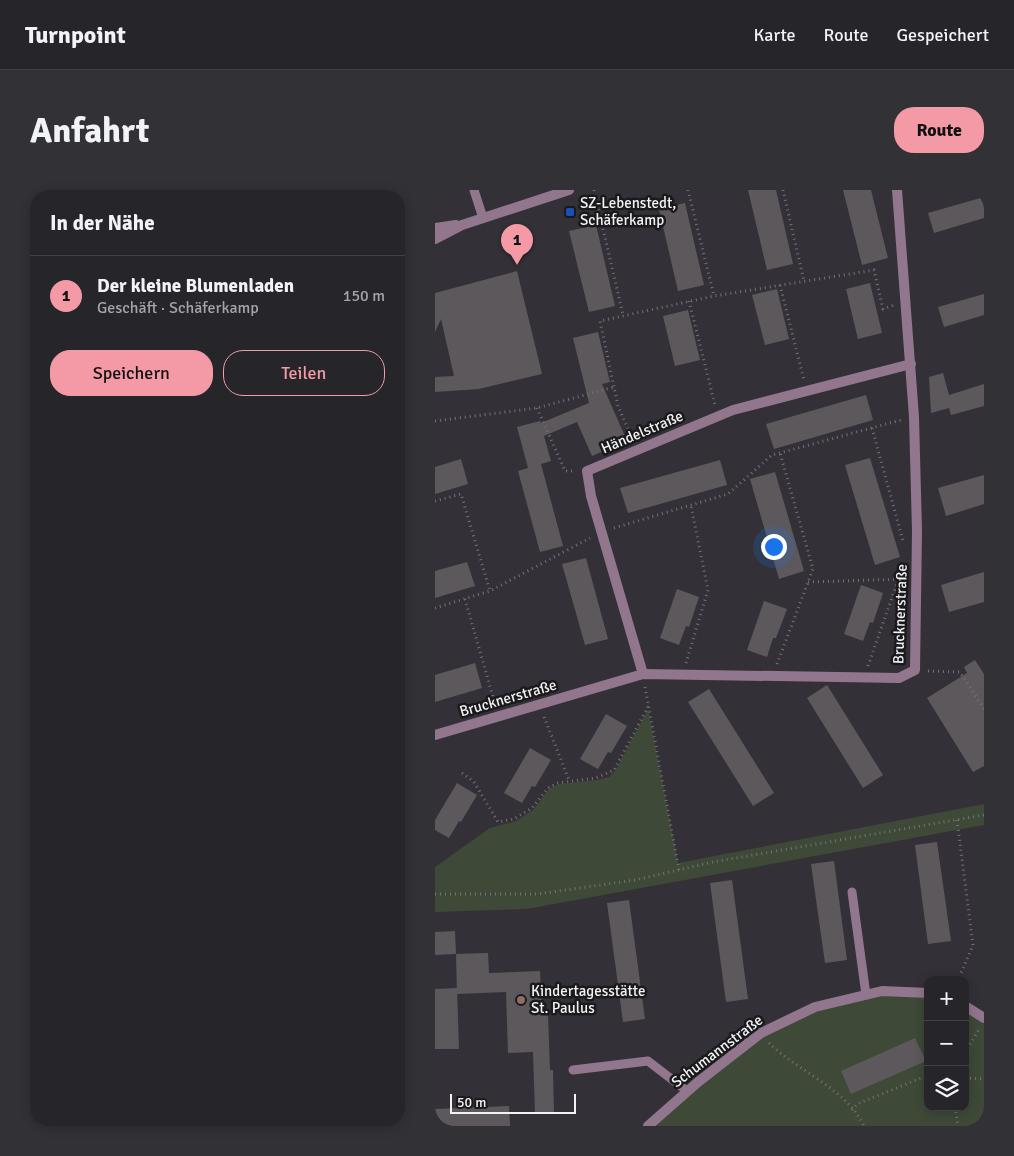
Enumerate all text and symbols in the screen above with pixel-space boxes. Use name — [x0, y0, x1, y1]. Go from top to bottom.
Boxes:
text: Turnpoint — [25, 20, 126, 50]
text: Karte — [754, 24, 796, 46]
text: Route — [824, 24, 869, 46]
text: Gespeichert — [897, 24, 989, 46]
button: Route — [894, 107, 984, 153]
text: Anfahrt — [30, 109, 149, 152]
place label: SZ-Lebenstedt, Schäferkamp — [580, 194, 676, 229]
marker: SZ-Lebenstedt, Schäferkamp — [564, 206, 576, 218]
text: In der Nähe — [50, 210, 155, 236]
pin: 1 — [501, 224, 533, 265]
text: Der kleine Blumenladen — [97, 274, 294, 298]
text: 1 — [62, 286, 70, 306]
text: 150 m — [343, 286, 385, 306]
text: Geschäft · Schäferkamp — [97, 298, 259, 318]
button: Speichern — [50, 350, 213, 396]
button: Teilen — [223, 350, 385, 396]
street label: Händelstraße — [598, 407, 686, 457]
your location — [761, 534, 787, 560]
street label: Brucknerstraße — [889, 564, 911, 664]
street label: Brucknerstraße — [457, 676, 559, 720]
map controls — [924, 976, 969, 1111]
button: + — [924, 976, 969, 1021]
place label: Kindertagesstätte St. Paulus — [531, 982, 645, 1017]
marker: Kindertagesstätte St. Paulus — [515, 994, 527, 1006]
street label: Schumannstraße — [668, 1011, 766, 1091]
button: − — [924, 1021, 969, 1066]
button: layers — [924, 1066, 969, 1111]
scale bar — [450, 1091, 576, 1114]
text: 50 m — [457, 1094, 486, 1111]

